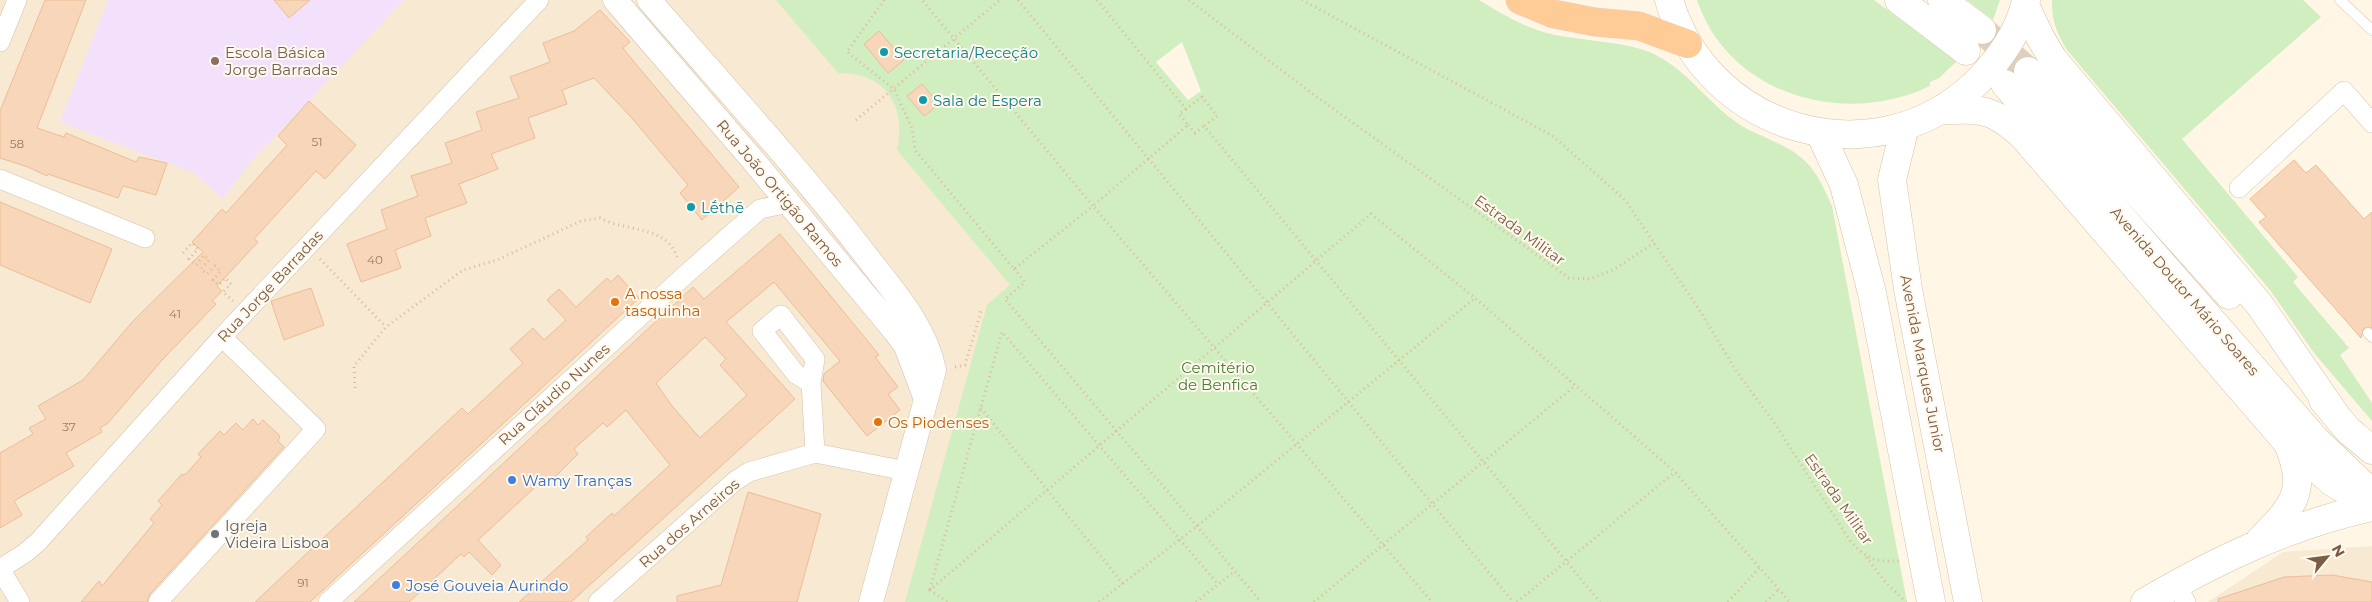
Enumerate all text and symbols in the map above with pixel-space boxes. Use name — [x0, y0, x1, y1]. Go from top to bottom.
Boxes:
place label: Escola Básica Jorge Barradas — [224, 43, 338, 79]
place label: Secretaria/Receção — [894, 43, 1038, 62]
marker: Secretaria/Receção — [878, 46, 890, 58]
marker: Escola Básica Jorge Barradas — [209, 55, 221, 67]
place label: Sala de Espera — [933, 91, 1042, 110]
marker: Sala de Espera — [917, 94, 929, 106]
street label: Rua João Ortigão Ramos — [713, 115, 847, 271]
house number: 51 — [311, 134, 323, 149]
house number: 58 — [10, 136, 25, 151]
street label: Estrada Militar — [1471, 191, 1569, 269]
place label: Lḗthē — [701, 198, 744, 217]
marker: Lḗthē — [685, 201, 697, 213]
street label: Avenida Doutor Mário Soares — [2106, 203, 2264, 379]
street label: Rua Jorge Barradas — [213, 226, 327, 346]
house number: 40 — [367, 252, 383, 267]
street label: Avenida Marques Junior — [1896, 273, 1950, 455]
place label: A nossa tasquinha — [625, 284, 700, 320]
marker: A nossa tasquinha — [609, 296, 621, 308]
house number: 41 — [169, 306, 181, 321]
street label: Rua Cláudio Nunes — [494, 339, 614, 449]
park label: Cemitério de Benfica — [1178, 358, 1258, 394]
place label: Os Piodenses — [888, 413, 989, 432]
marker: Os Piodenses — [872, 416, 884, 428]
house number: 37 — [62, 419, 76, 434]
street label: Estrada Militar — [1800, 450, 1878, 548]
place label: Wamy Tranças — [522, 471, 632, 490]
marker: Wamy Tranças — [506, 474, 518, 486]
street label: Rua dos Arneiros — [635, 474, 743, 572]
place label: Igreja Videira Lisboa — [225, 516, 329, 552]
marker: Igreja Videira Lisboa — [209, 528, 221, 540]
north arrow — [2302, 532, 2352, 582]
text: N — [2328, 541, 2349, 560]
house number: 91 — [297, 575, 309, 590]
place label: José Gouveia Aurindo — [405, 576, 568, 595]
marker: José Gouveia Aurindo — [390, 579, 402, 591]

